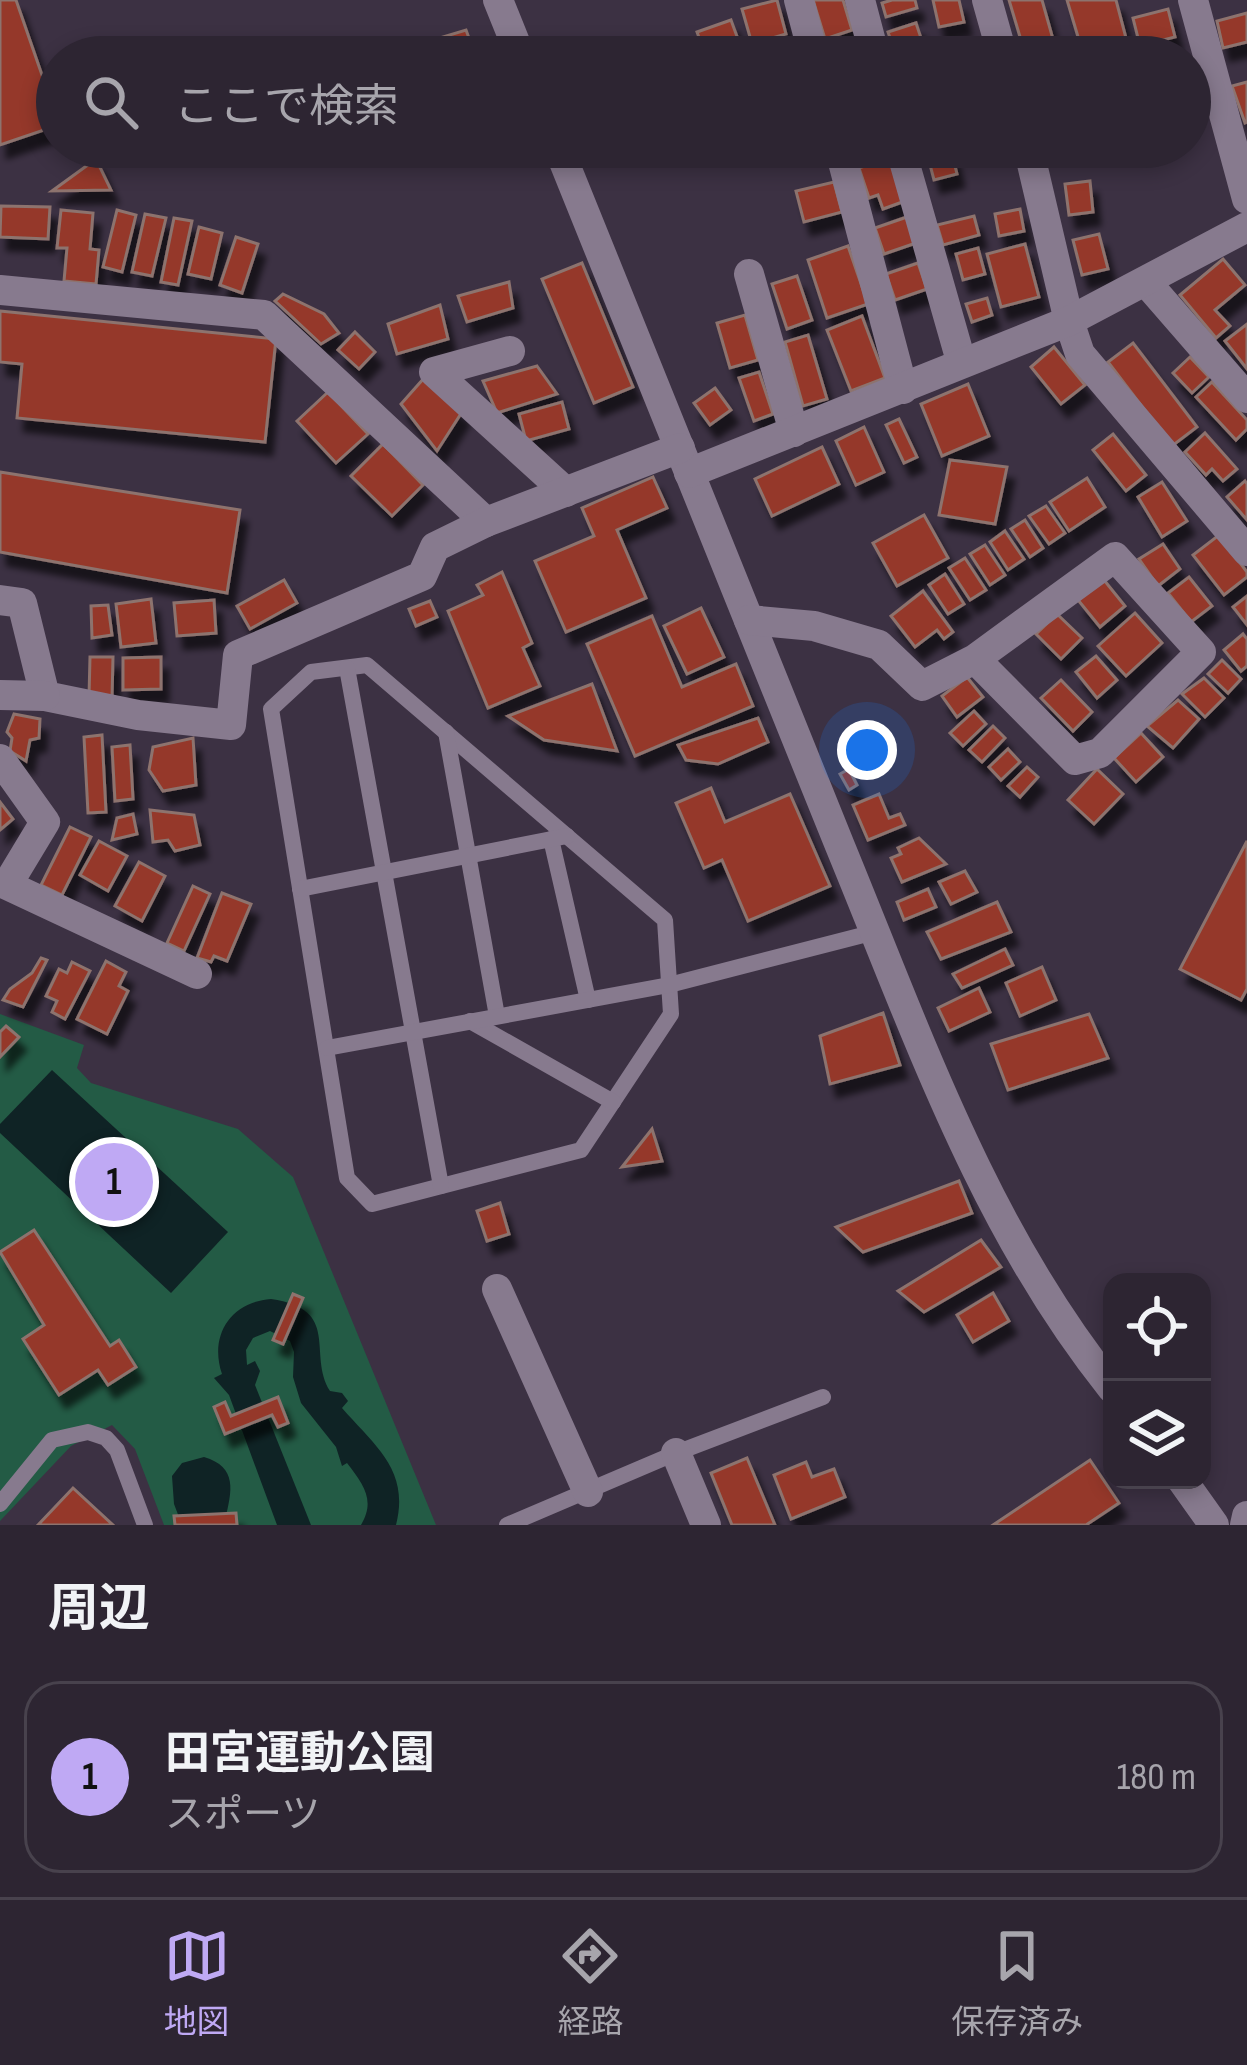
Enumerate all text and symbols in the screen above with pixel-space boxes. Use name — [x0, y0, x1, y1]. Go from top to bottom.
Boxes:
search box — [36, 36, 1211, 168]
icon: search — [78, 69, 144, 135]
text: ここで検索 — [174, 80, 399, 135]
your location — [837, 720, 897, 780]
pin: 1 — [75, 1137, 153, 1227]
map controls — [1103, 1273, 1211, 1489]
button: locate — [1103, 1273, 1211, 1381]
button: layers — [1103, 1381, 1211, 1489]
text: 周辺 — [48, 1579, 150, 1640]
text: 田宮運動公園 — [165, 1727, 435, 1782]
text: 1 — [82, 1754, 98, 1801]
text: 180 m — [1117, 1754, 1196, 1801]
text: スポーツ — [165, 1792, 320, 1839]
tab: 地図 — [164, 1923, 230, 2043]
tab: 経路 — [557, 1923, 623, 2043]
tab: 保存済み — [951, 1923, 1083, 2043]

